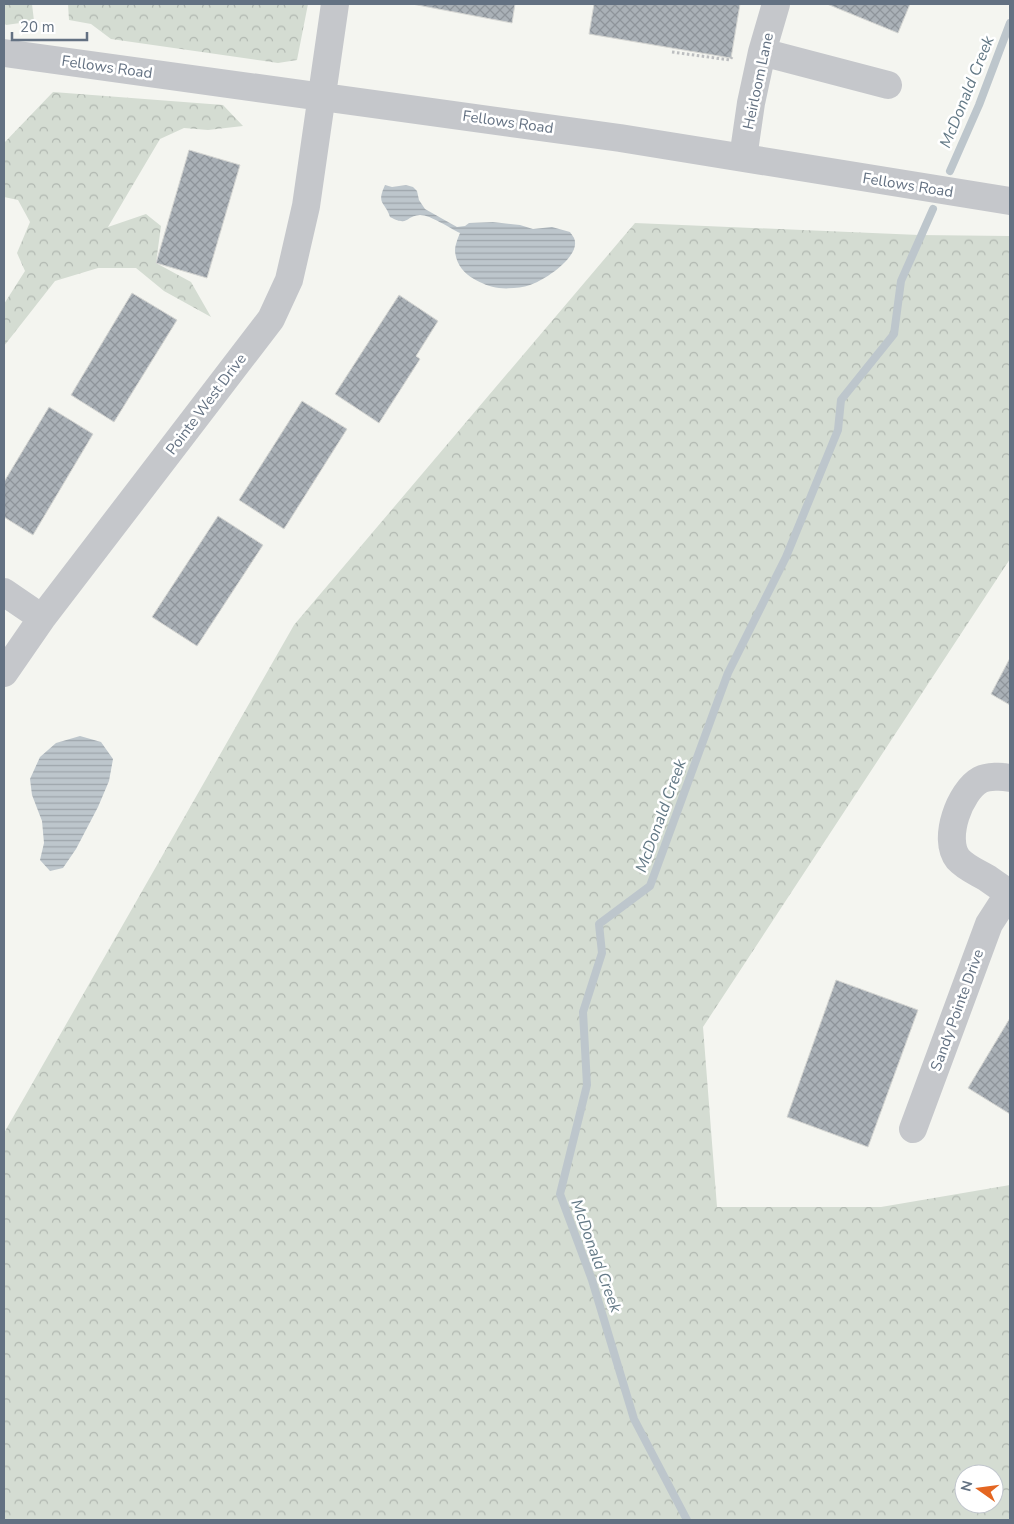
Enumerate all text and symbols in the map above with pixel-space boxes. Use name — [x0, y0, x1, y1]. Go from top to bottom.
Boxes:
scale bar — [12, 10, 88, 42]
text: 20 m — [20, 17, 55, 37]
street label: Heirloom Lane — [738, 31, 778, 131]
water label: McDonald Creek — [935, 32, 1000, 151]
street label: Fellows Road — [60, 51, 154, 83]
street label: Fellows Road — [461, 106, 555, 138]
street label: Fellows Road — [861, 168, 955, 202]
street label: Pointe West Drive — [161, 349, 251, 459]
water label: McDonald Creek — [630, 755, 692, 876]
street label: Sandy Pointe Drive — [926, 946, 988, 1074]
water label: McDonald Creek — [565, 1196, 627, 1317]
north arrow — [954, 1464, 1004, 1514]
text: N — [956, 1479, 977, 1493]

